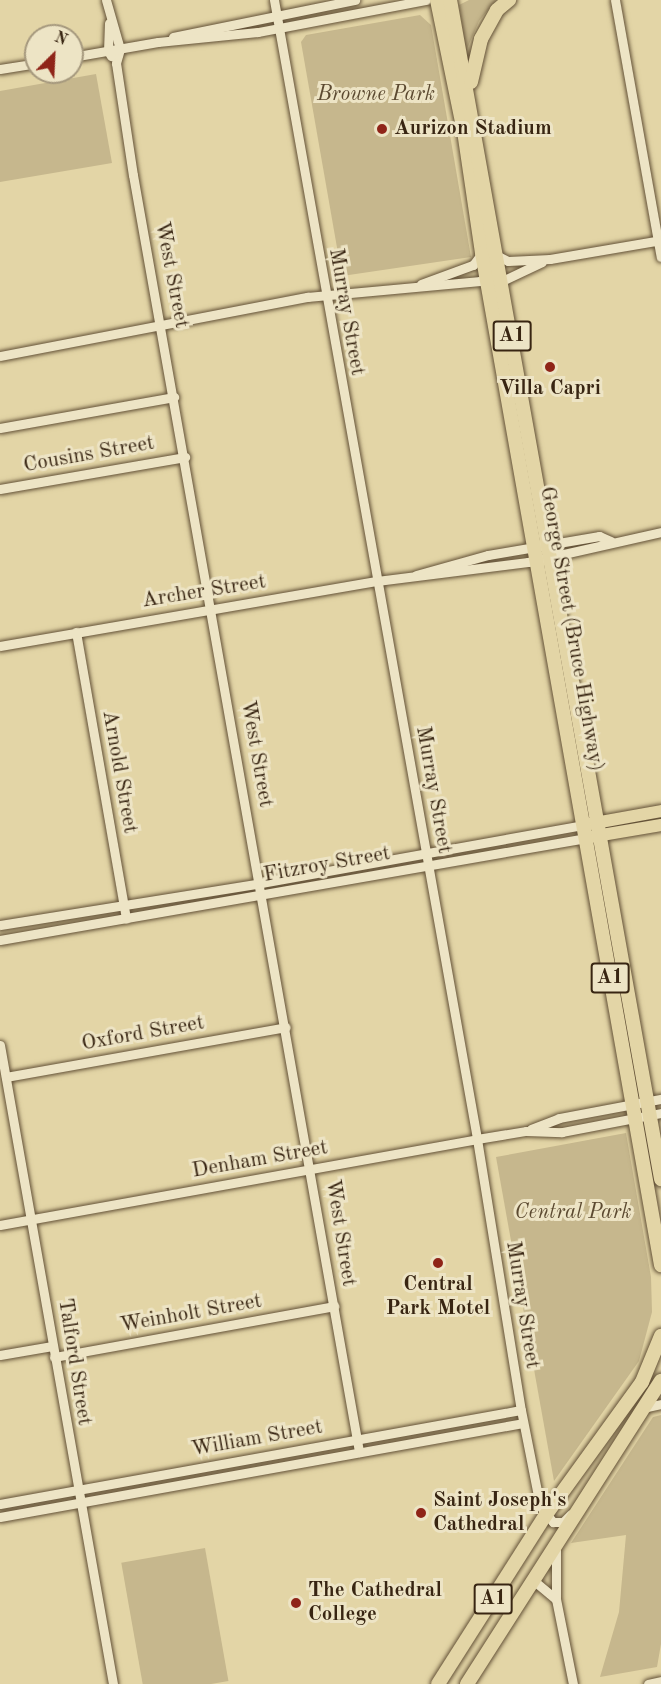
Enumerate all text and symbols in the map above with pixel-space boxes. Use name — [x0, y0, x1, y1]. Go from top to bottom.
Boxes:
north arrow — [24, 24, 84, 84]
text: N — [52, 30, 69, 49]
park label: Browne Park — [317, 82, 435, 108]
place label: Aurizon Stadium — [394, 116, 552, 142]
marker: Aurizon Stadium — [375, 122, 389, 136]
street label: West Street — [148, 220, 194, 330]
street label: Murray Street — [322, 246, 370, 378]
road number: A1 — [492, 319, 532, 353]
marker: Villa Capri — [543, 360, 557, 374]
place label: Villa Capri — [499, 376, 601, 402]
street label: Cousins Street — [22, 431, 156, 479]
street label: George Street (Bruce Highway) — [534, 485, 608, 773]
street label: Archer Street — [140, 570, 268, 614]
street label: West Street — [234, 699, 278, 809]
street label: Arnold Street — [96, 708, 142, 836]
street label: Murray Street — [409, 724, 457, 856]
street label: Fitzroy Street — [262, 841, 392, 889]
road number: A1 — [590, 961, 630, 995]
street label: Oxford Street — [80, 1011, 206, 1057]
street label: Denham Street — [190, 1136, 330, 1184]
street label: West Street — [319, 1178, 361, 1288]
park label: Central Park — [514, 1200, 632, 1226]
street label: Murray Street — [499, 1239, 545, 1371]
marker: Central Park Motel — [431, 1256, 445, 1270]
place label: Central Park Motel — [386, 1272, 490, 1322]
street label: Weinholt Street — [118, 1289, 264, 1339]
street label: Talford Street — [52, 1297, 96, 1427]
street label: William Street — [189, 1415, 325, 1463]
place label: Saint Joseph's Cathedral — [433, 1488, 566, 1538]
marker: Saint Joseph's Cathedral — [414, 1506, 428, 1520]
place label: The Cathedral College — [308, 1578, 442, 1628]
road number: A1 — [474, 1582, 512, 1616]
marker: The Cathedral College — [289, 1596, 303, 1610]

